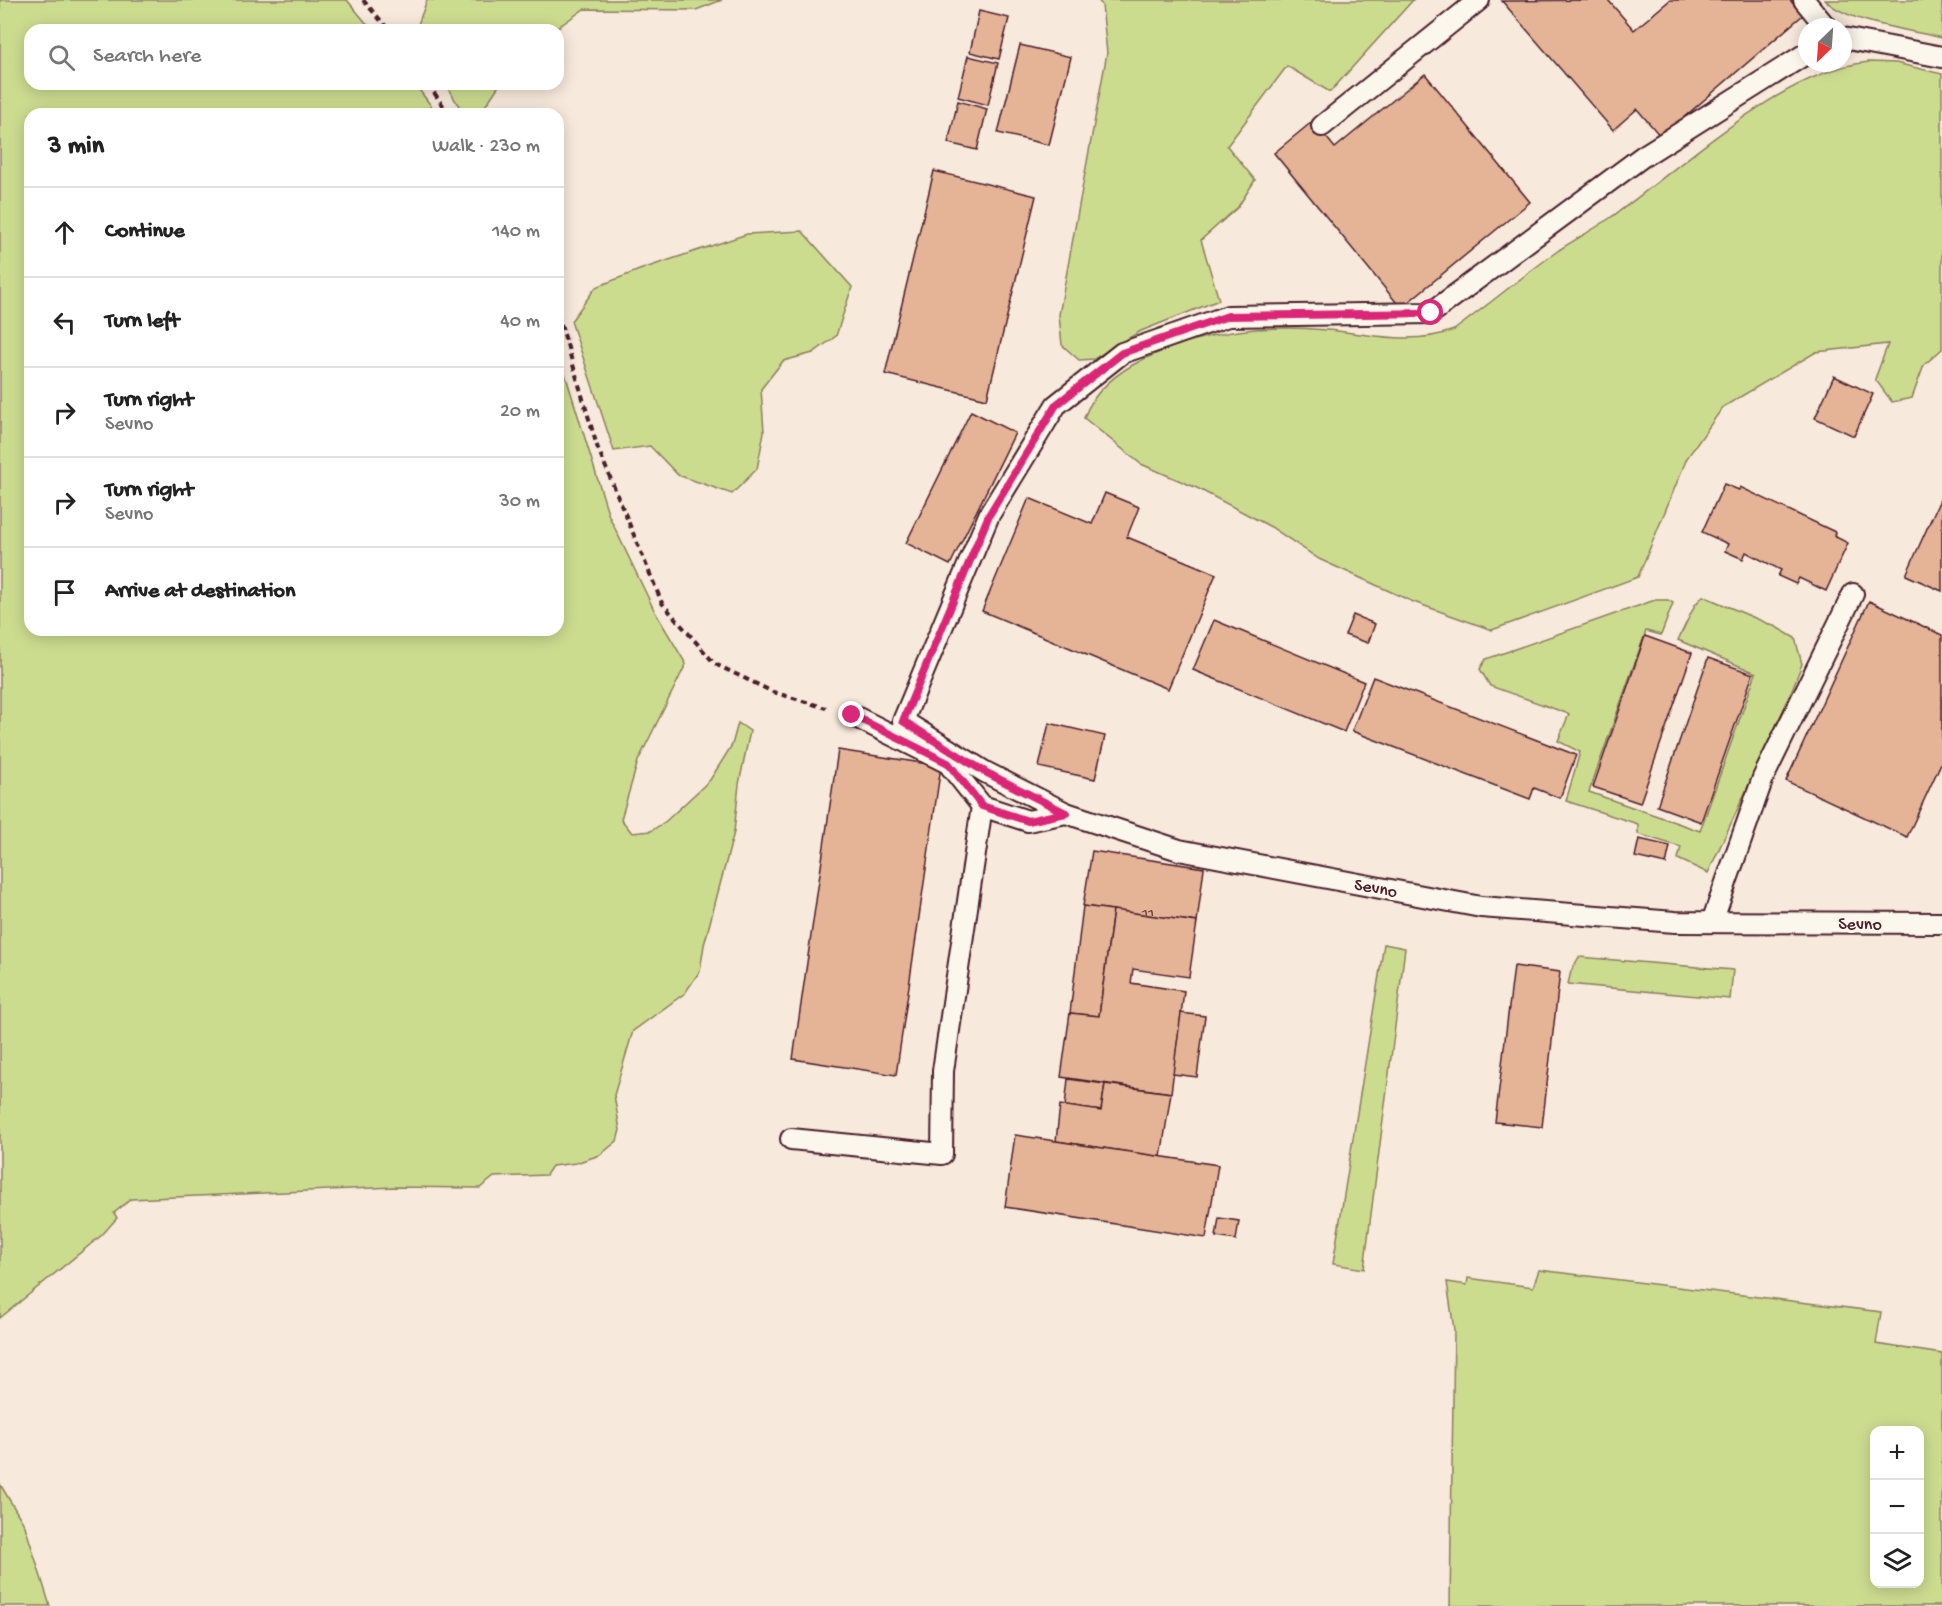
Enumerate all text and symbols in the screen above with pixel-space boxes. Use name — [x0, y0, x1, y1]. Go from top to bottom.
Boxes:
north arrow — [1798, 18, 1852, 72]
search box — [24, 24, 564, 90]
icon: search — [45, 41, 78, 74]
text: Search here — [93, 44, 201, 70]
text: 3 min — [48, 132, 104, 163]
text: Walk · 230 m — [432, 136, 540, 159]
icon: ahead — [48, 216, 81, 249]
text: Continue — [105, 219, 185, 245]
text: 140 m — [492, 221, 540, 244]
route start — [1417, 299, 1443, 325]
icon: left — [48, 306, 81, 339]
text: Turn left — [105, 309, 179, 335]
text: 40 m — [500, 311, 540, 334]
text: Turn right — [105, 388, 193, 414]
icon: right — [48, 396, 81, 429]
text: 20 m — [500, 401, 540, 424]
text: Sevno — [105, 414, 153, 437]
text: Turn right — [105, 478, 193, 504]
icon: right — [48, 486, 81, 519]
text: 30 m — [499, 491, 540, 514]
text: Sevno — [105, 504, 153, 527]
icon: arrive — [48, 576, 81, 609]
text: Arrive at destination — [105, 579, 295, 605]
route end — [838, 701, 864, 727]
street label: Sevno — [1352, 875, 1399, 904]
house number: 11 — [1141, 904, 1154, 922]
street label: Sevno — [1838, 915, 1882, 936]
map controls — [1870, 1426, 1924, 1588]
button: + — [1870, 1426, 1924, 1480]
button: − — [1870, 1480, 1924, 1534]
button: layers — [1870, 1534, 1924, 1588]

